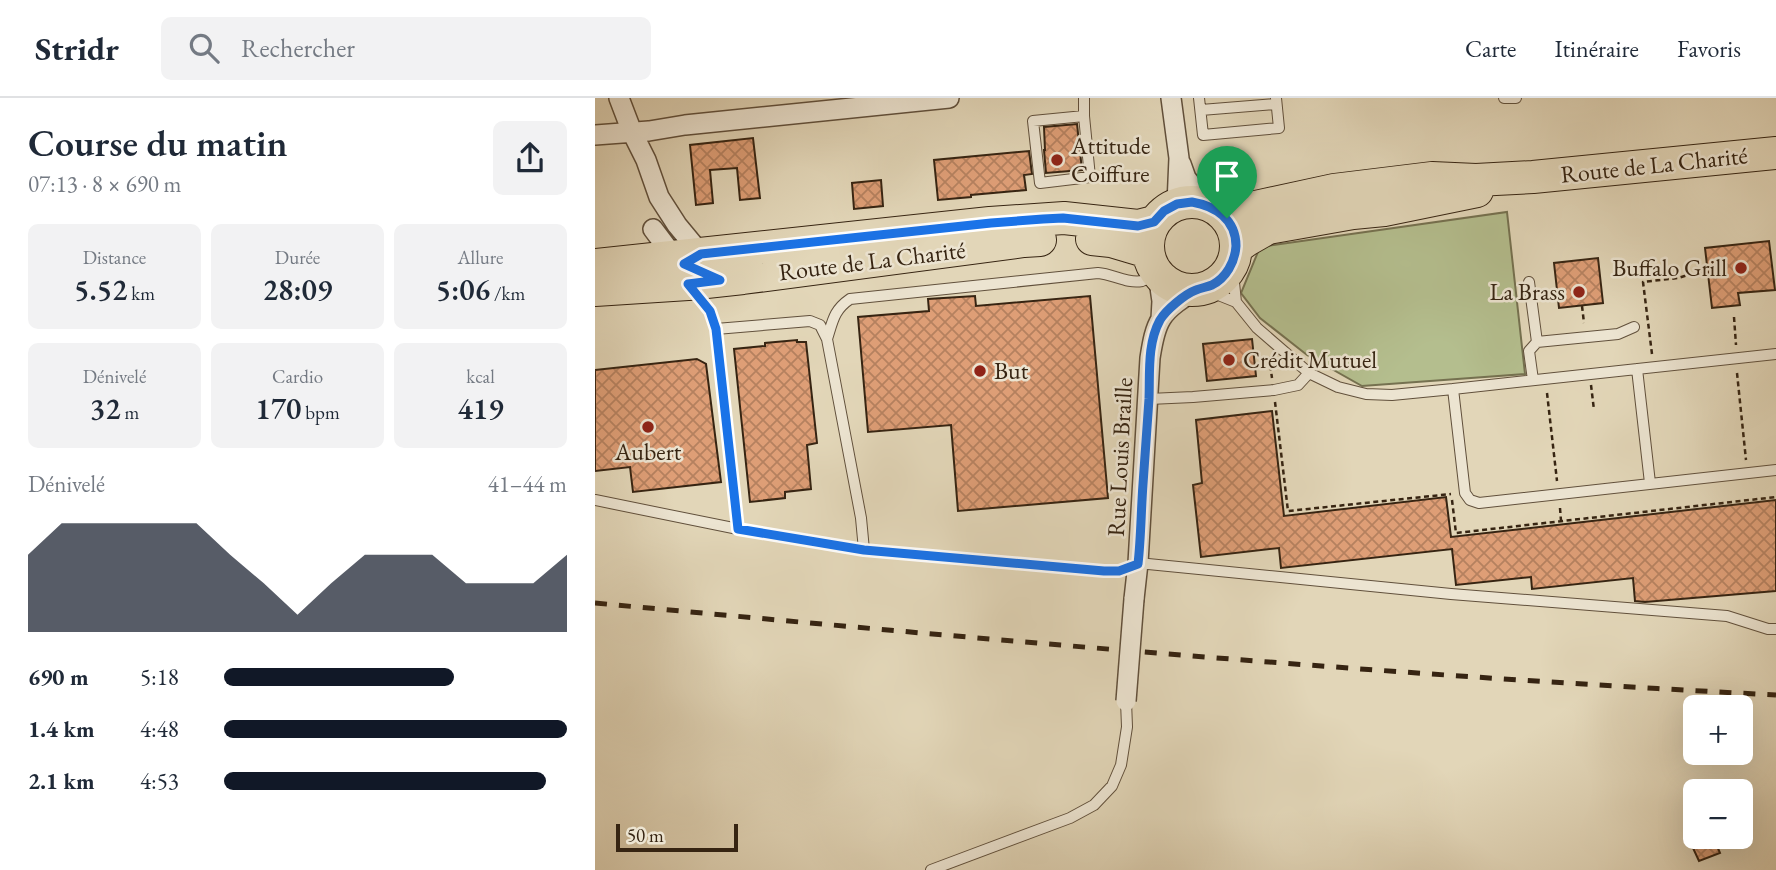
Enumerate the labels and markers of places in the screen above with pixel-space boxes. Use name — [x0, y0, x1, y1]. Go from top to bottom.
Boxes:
place label: Attitude Coiffure — [1070, 130, 1150, 189]
pin — [1197, 146, 1257, 218]
marker: Attitude Coiffure — [1049, 152, 1065, 168]
place label: Buffalo Grill — [1612, 252, 1727, 283]
marker: Buffalo Grill — [1733, 260, 1749, 276]
place label: La Brass — [1489, 276, 1565, 307]
marker: La Brass — [1571, 284, 1587, 300]
place label: Crédit Mutuel — [1243, 344, 1377, 375]
marker: Crédit Mutuel — [1221, 352, 1237, 368]
place label: But — [994, 355, 1029, 386]
marker: But — [972, 363, 988, 379]
marker: Aubert — [640, 419, 656, 435]
place label: Aubert — [614, 436, 682, 467]

